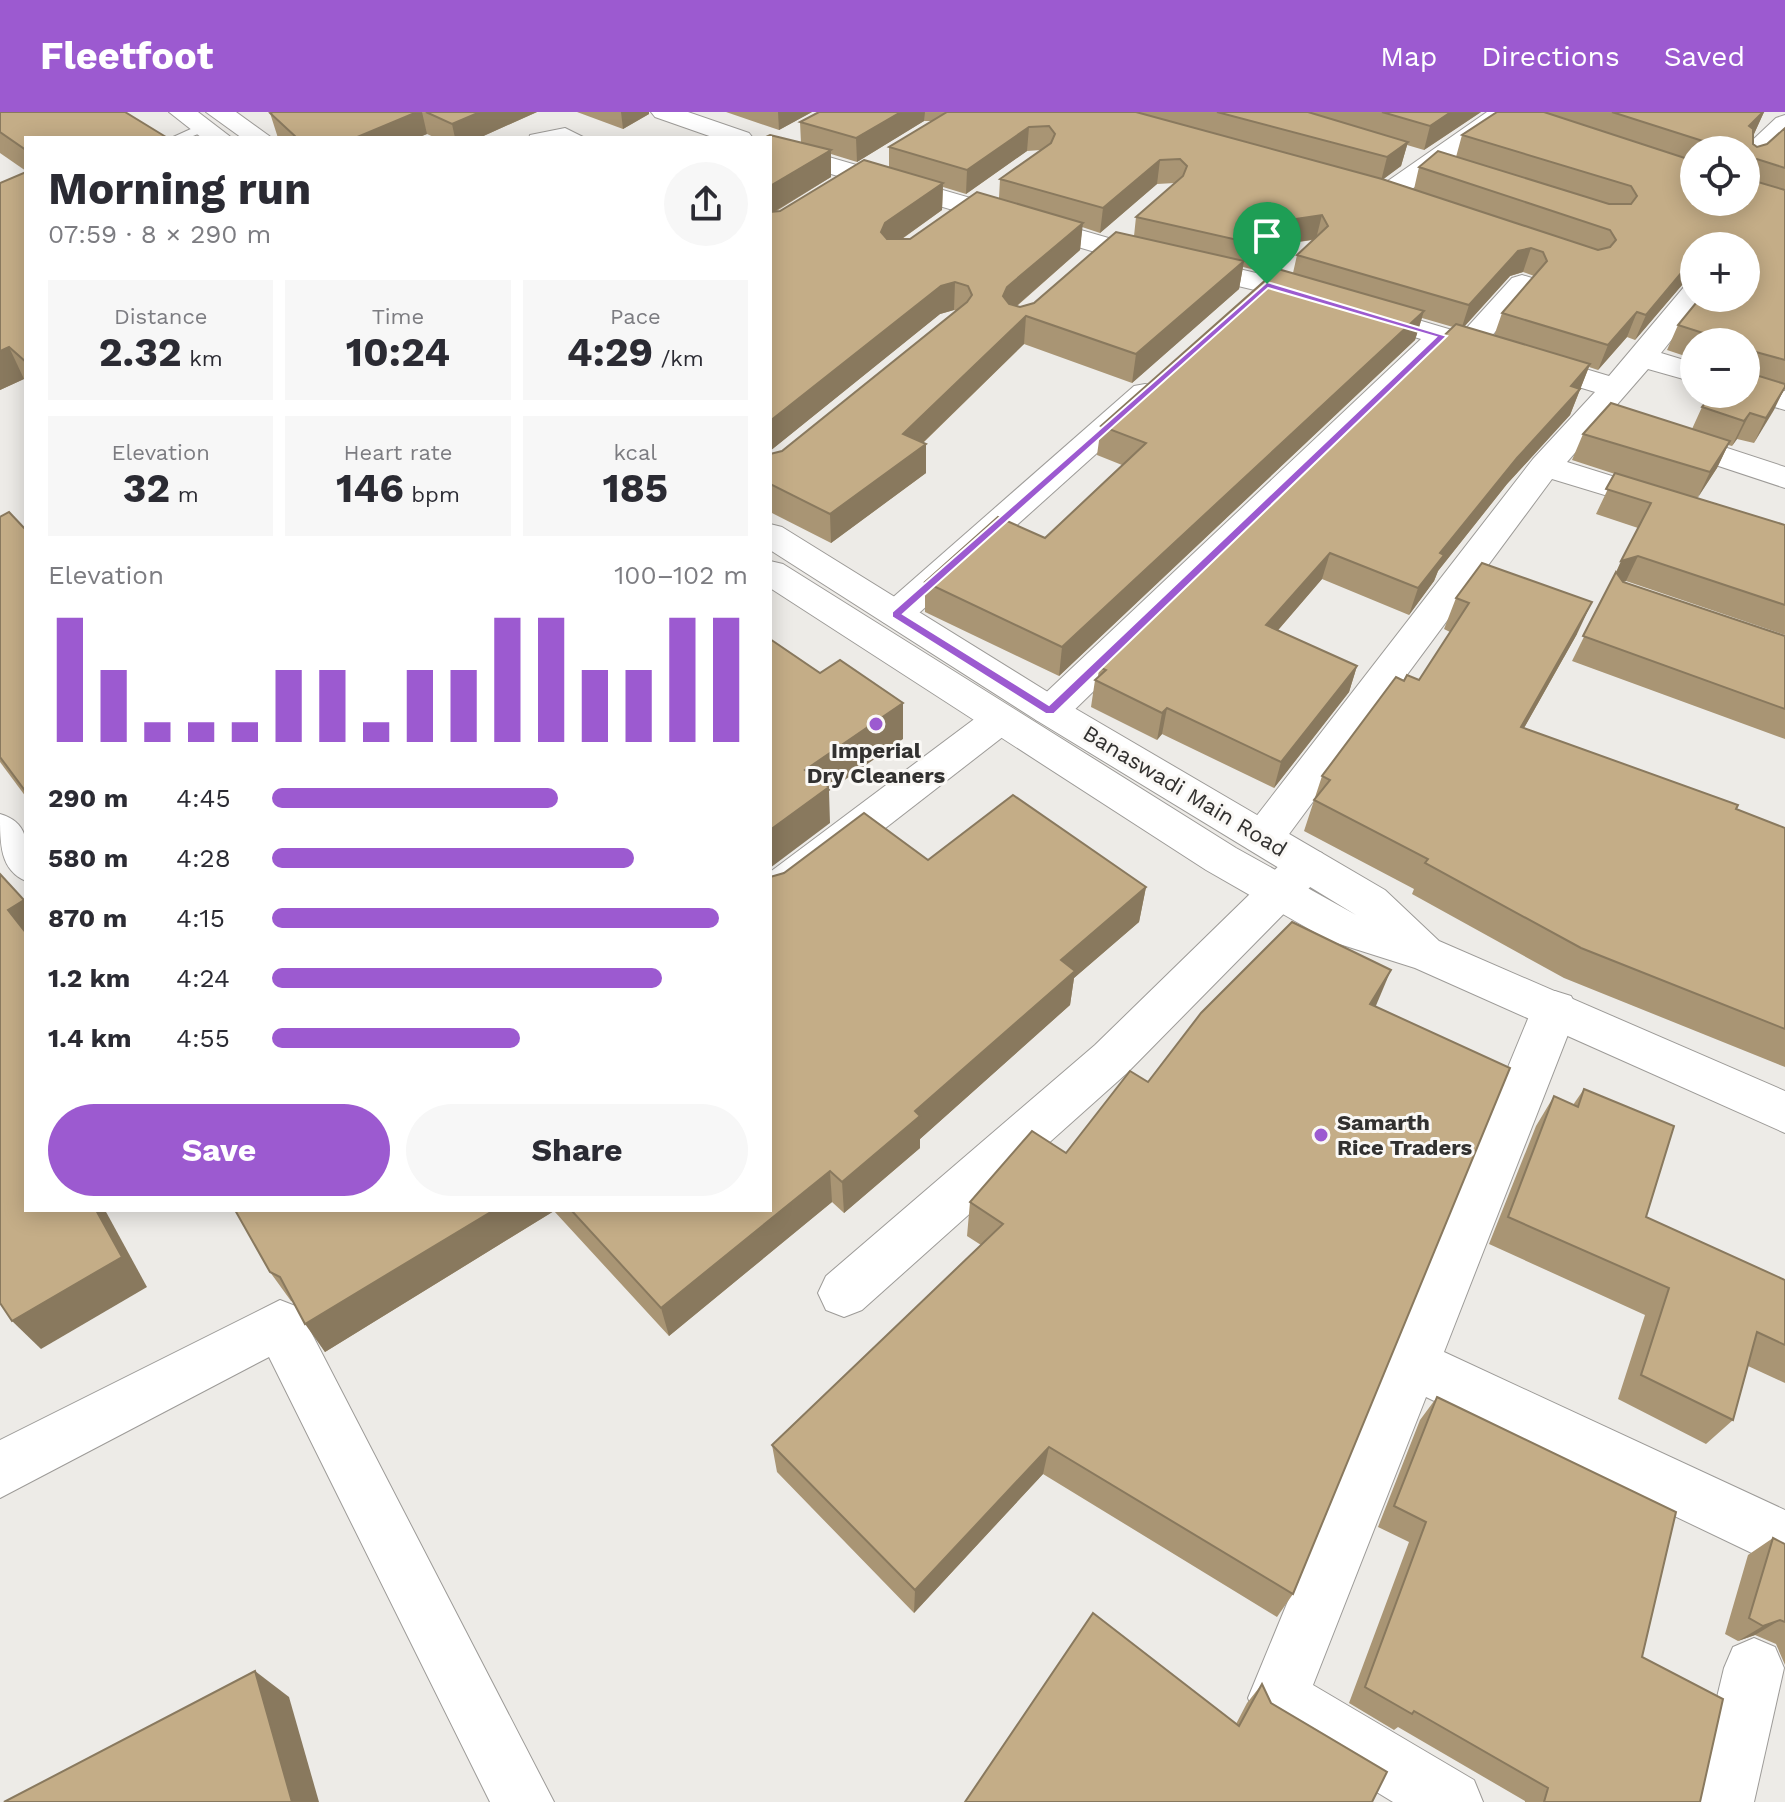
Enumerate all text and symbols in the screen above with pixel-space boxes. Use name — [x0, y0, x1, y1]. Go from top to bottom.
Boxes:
text: Fleetfoot — [40, 34, 213, 78]
text: Map — [1380, 40, 1437, 73]
text: Directions — [1481, 40, 1620, 73]
text: Saved — [1664, 40, 1745, 73]
map controls — [1680, 136, 1760, 408]
button: locate — [1680, 136, 1760, 216]
button: share — [664, 162, 748, 246]
text: Morning run — [48, 163, 311, 215]
pin — [1233, 202, 1301, 284]
icon: arrive — [1245, 214, 1289, 258]
text: 07:59 · 8 × 290 m — [48, 219, 271, 249]
button: + — [1680, 232, 1760, 312]
text: Distance — [114, 304, 207, 329]
text: Time — [372, 304, 424, 329]
text: Pace — [610, 304, 661, 329]
button: − — [1680, 328, 1760, 408]
text: 2.32 — [99, 329, 182, 376]
text: 10:24 — [346, 329, 450, 376]
text: 4:29 — [567, 329, 653, 376]
text: km — [182, 346, 223, 371]
text: /km — [653, 346, 704, 371]
text: Elevation — [112, 440, 210, 465]
text: Heart rate — [344, 440, 452, 465]
text: kcal — [614, 440, 657, 465]
text: 32 — [123, 465, 170, 512]
text: 146 — [336, 465, 404, 512]
text: 185 — [603, 465, 668, 512]
text: m — [170, 482, 199, 507]
text: bpm — [404, 482, 460, 507]
text: Elevation — [48, 560, 164, 590]
text: 100–102 m — [614, 560, 748, 590]
marker: Imperial Dry Cleaners — [867, 715, 885, 733]
street label: Banaswadi Main Road — [1079, 720, 1291, 862]
place label: Imperial Dry Cleaners — [807, 738, 945, 788]
text: 290 m — [48, 783, 128, 813]
text: 4:45 — [176, 783, 231, 813]
text: 580 m — [48, 843, 128, 873]
text: 4:28 — [176, 843, 231, 873]
text: 870 m — [48, 903, 127, 933]
text: 4:15 — [176, 903, 225, 933]
text: 1.2 km — [48, 963, 130, 993]
text: 4:24 — [176, 963, 230, 993]
text: 1.4 km — [48, 1023, 132, 1053]
text: 4:55 — [176, 1023, 230, 1053]
button: Save — [48, 1104, 390, 1196]
button: Share — [406, 1104, 748, 1196]
place label: Samarth Rice Traders — [1337, 1110, 1472, 1160]
marker: Samarth Rice Traders — [1312, 1126, 1330, 1144]

